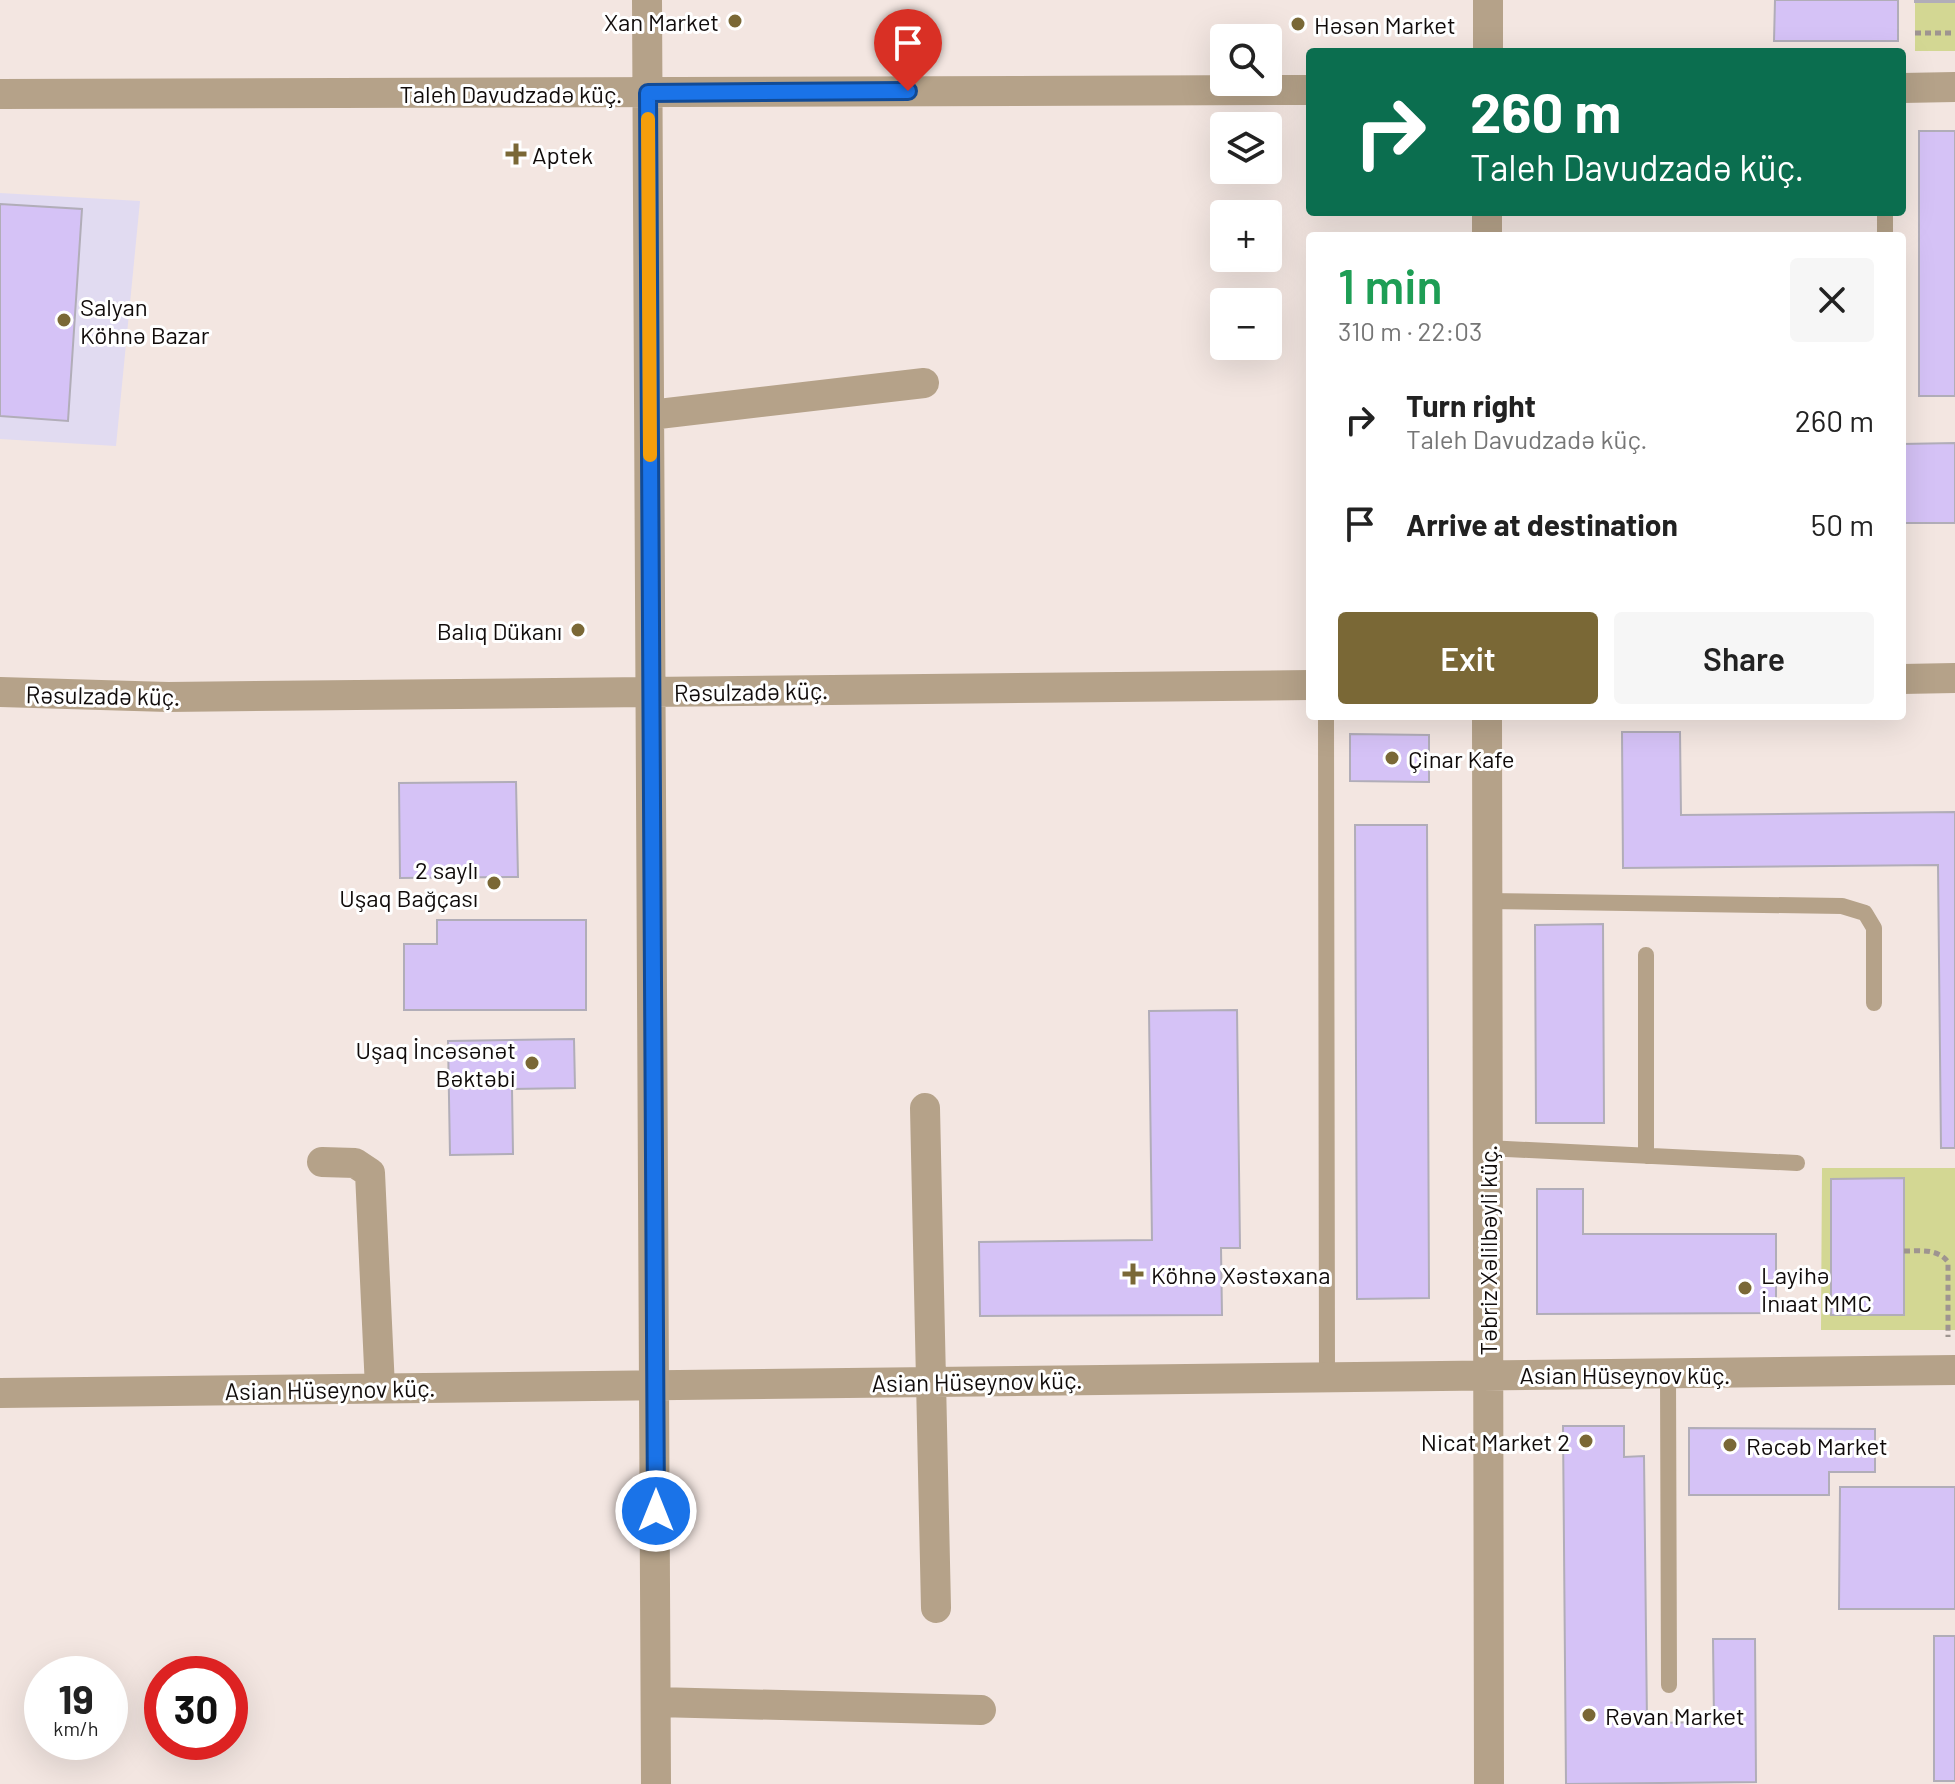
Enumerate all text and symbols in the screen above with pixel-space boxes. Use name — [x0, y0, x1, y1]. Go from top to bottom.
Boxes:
place label: Xan Market — [604, 7, 719, 36]
pin — [874, 9, 942, 91]
place label: Həsən Market — [1314, 10, 1456, 39]
marker: Xan Market — [726, 12, 744, 30]
marker: Həsən Market — [1289, 15, 1307, 33]
icon: arrive — [886, 21, 930, 65]
map controls — [1210, 24, 1282, 360]
button: search — [1210, 24, 1282, 96]
text: 260 m — [1470, 77, 1621, 144]
street label: Taleh Davudzadə küç. — [400, 79, 622, 108]
icon: right — [1338, 80, 1442, 184]
button: layers — [1210, 112, 1282, 184]
place label: Aptek — [532, 140, 593, 169]
marker: Aptek — [507, 145, 525, 163]
text: Taleh Davudzadə küç. — [1470, 145, 1804, 188]
button: + — [1210, 200, 1282, 272]
text: 1 min — [1338, 256, 1443, 314]
button: close — [1790, 258, 1874, 342]
button: − — [1210, 288, 1282, 360]
place label: Salyan Köhnə Bazar — [80, 292, 210, 349]
marker: Salyan Köhnə Bazar — [55, 311, 73, 329]
text: 310 m · 22:03 — [1338, 315, 1482, 346]
text: Turn right — [1406, 387, 1536, 423]
icon: right — [1338, 398, 1382, 442]
text: 260 m — [1795, 402, 1874, 438]
text: Taleh Davudzadə küç. — [1406, 423, 1647, 454]
icon: arrive — [1338, 502, 1382, 546]
text: Arrive at destination — [1406, 506, 1678, 542]
text: 50 m — [1811, 506, 1874, 542]
button: Exit — [1338, 612, 1598, 704]
button: Share — [1614, 612, 1874, 704]
place label: Balıq Dükanı — [437, 616, 562, 645]
marker: Balıq Dükanı — [569, 621, 587, 639]
street label: Rəsulzadə küç. — [674, 675, 828, 707]
street label: Rəsulzadə küç. — [26, 679, 180, 711]
place label: Çinar Kafe — [1408, 744, 1514, 773]
marker: Çinar Kafe — [1383, 749, 1401, 767]
place label: 2 saylı Uşaq Bağçası — [339, 855, 478, 912]
marker: 2 saylı Uşaq Bağçası — [485, 874, 503, 892]
place label: Uşaq İncəsənət Bəktəbi — [355, 1035, 516, 1092]
marker: Uşaq İncəsənət Bəktəbi — [523, 1054, 541, 1072]
street label: Təbriz Xəlilbəyli küç. — [1473, 1145, 1502, 1355]
place label: Köhnə Xəstəxana — [1151, 1260, 1331, 1289]
place label: Layihə İnıaat MMC — [1761, 1260, 1872, 1317]
marker: Köhnə Xəstəxana — [1122, 1263, 1144, 1285]
marker: Layihə İnıaat MMC — [1736, 1279, 1754, 1297]
street label: Asian Hüseynov küç. — [1520, 1360, 1730, 1389]
street label: Asian Hüseynov küç. — [871, 1365, 1083, 1397]
street label: Asian Hüseynov küç. — [224, 1373, 436, 1405]
place label: Nicat Market 2 — [1421, 1427, 1570, 1456]
place label: Rəcəb Market — [1746, 1431, 1888, 1460]
marker: Nicat Market 2 — [1577, 1432, 1595, 1450]
marker: Rəcəb Market — [1721, 1436, 1739, 1454]
position arrow — [614, 1469, 698, 1553]
speed limit sign: 30 — [144, 1656, 248, 1760]
text: 19 — [58, 1674, 94, 1722]
place label: Rəvan Market — [1605, 1701, 1745, 1730]
marker: Rəvan Market — [1580, 1706, 1598, 1724]
text: km/h — [53, 1716, 99, 1740]

